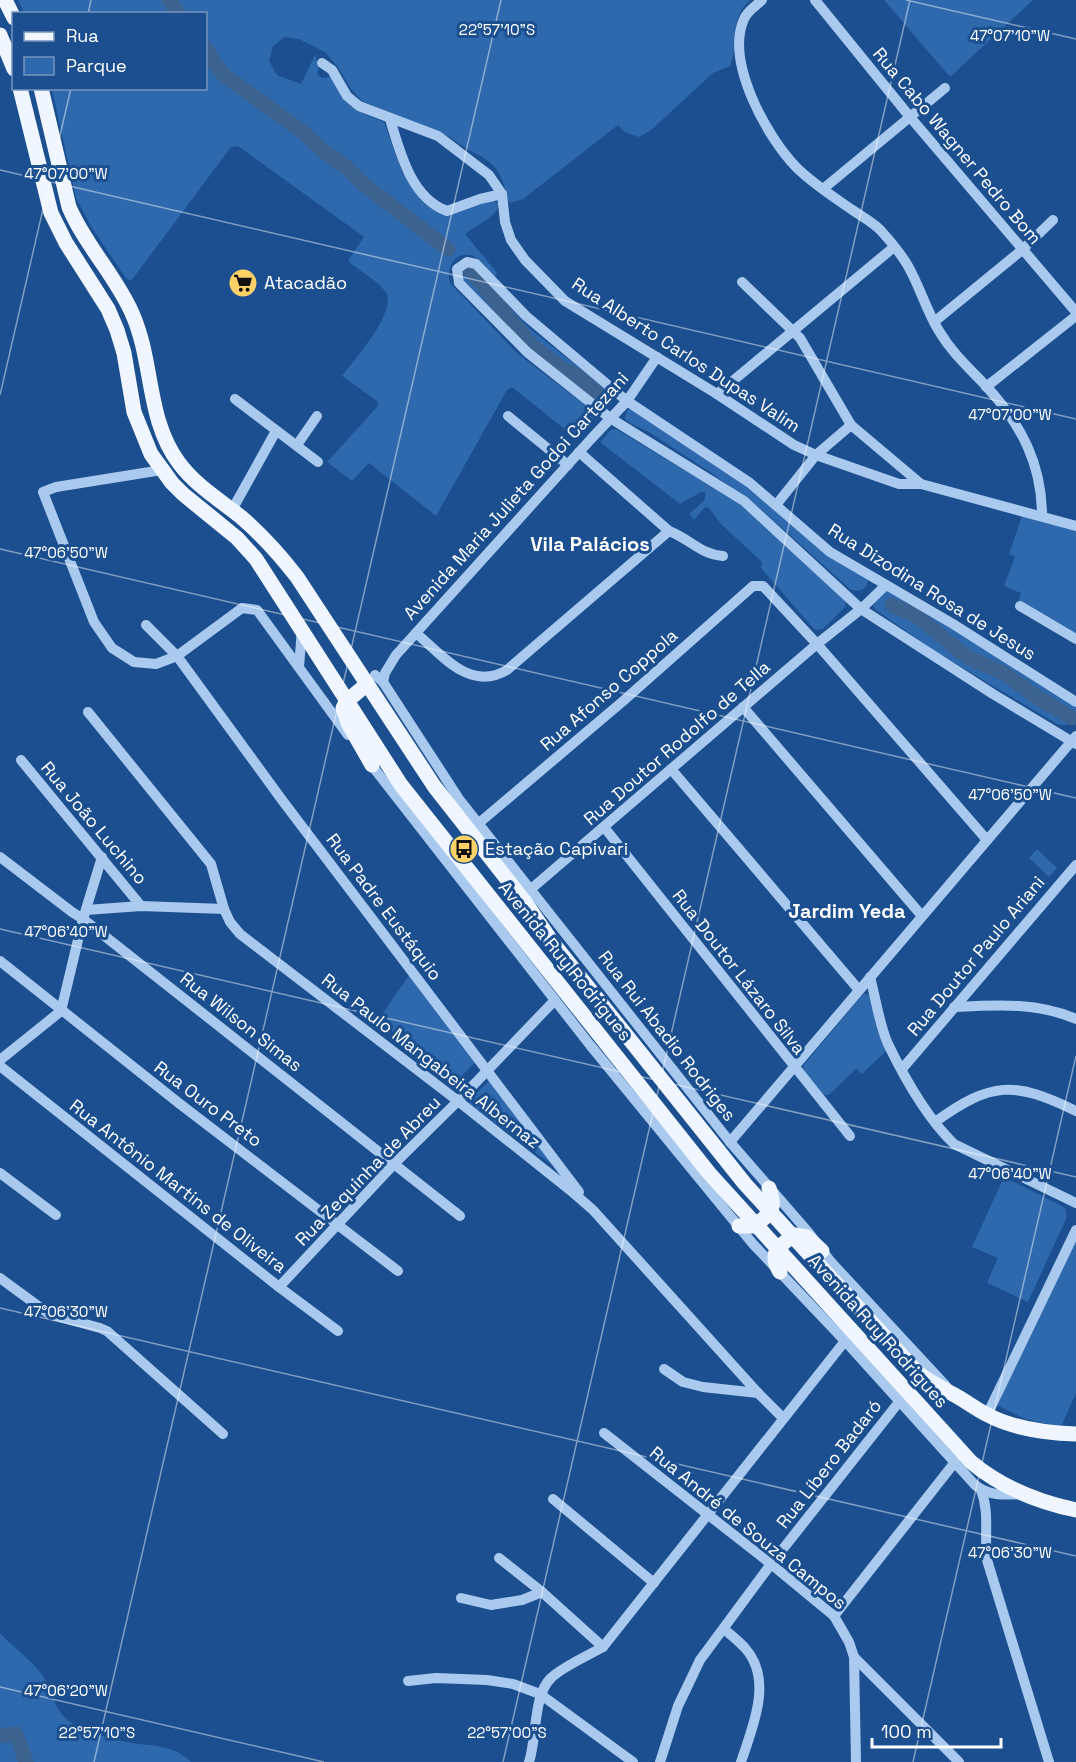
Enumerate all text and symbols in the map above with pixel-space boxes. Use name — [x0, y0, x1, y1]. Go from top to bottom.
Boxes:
legend — [12, 12, 207, 90]
text: 22°57'10"S — [459, 20, 535, 39]
text: Rua — [66, 24, 99, 47]
text: 47°07'10"W — [970, 26, 1050, 45]
street label: Rua Cabo Wagner Pedro Bom — [868, 42, 1047, 249]
text: Parque — [66, 54, 127, 77]
text: 47°07'00"W — [24, 164, 108, 183]
supermarket icon: Atacadão — [227, 267, 259, 299]
place label: Atacadão — [264, 271, 347, 294]
street label: Rua Alberto Carlos Dupas Valim — [568, 272, 805, 437]
street label: Avenida Maria Julieta Godoi Cartezani — [398, 367, 633, 624]
text: 47°07'00"W — [968, 405, 1052, 424]
street label: Rua Dizodina Rosa de Jesus — [824, 518, 1040, 665]
district label: Vila Palácios — [530, 531, 650, 557]
text: 47°06'50"W — [24, 543, 108, 562]
street label: Rua Afonso Coppola — [535, 624, 682, 756]
street label: Rua Doutor Rodolfo de Tella — [579, 655, 775, 830]
street label: Rua João Luchino — [36, 756, 153, 889]
text: 47°06'50"W — [968, 785, 1052, 804]
street label: Rua Padre Eustáquio — [322, 829, 447, 985]
bus stop icon: Estação Capivari — [448, 833, 480, 865]
place label: Estação Capivari — [485, 837, 628, 860]
street label: Rua Doutor Paulo Ariani — [902, 871, 1049, 1040]
street label: Avenida Ruy Rodrigues — [494, 876, 637, 1045]
street label: Rua Doutor Lázaro Silva — [668, 884, 811, 1059]
district label: Jardim Yeda — [788, 898, 906, 924]
text: 47°06'40"W — [24, 922, 108, 941]
street label: Rua Rui Abadio Rodriges — [594, 946, 741, 1126]
street label: Rua Wilson Simas — [176, 967, 307, 1076]
street label: Rua Paulo Mangabeira Albernaz — [317, 968, 545, 1153]
street label: Rua Ouro Preto — [150, 1056, 267, 1152]
street label: Rua Zequinha de Abreu — [290, 1091, 445, 1251]
street label: Rua Antônio Martins de Oliveira — [65, 1094, 291, 1277]
text: 47°06'40"W — [968, 1164, 1052, 1183]
street label: Avenida Ruy Rodrigues — [803, 1249, 954, 1412]
text: 47°06'30"W — [24, 1302, 108, 1321]
street label: Rua Líbero Badaró — [771, 1395, 886, 1533]
street label: Rua André de Souza Campos — [645, 1441, 851, 1614]
text: 47°06'30"W — [968, 1543, 1052, 1562]
text: 47°06'20"W — [24, 1681, 108, 1700]
scale bar — [872, 1711, 1001, 1749]
text: 100 m — [881, 1720, 932, 1743]
text: 22°57'10"S — [59, 1723, 135, 1742]
text: 22°57'00"S — [467, 1723, 547, 1742]

